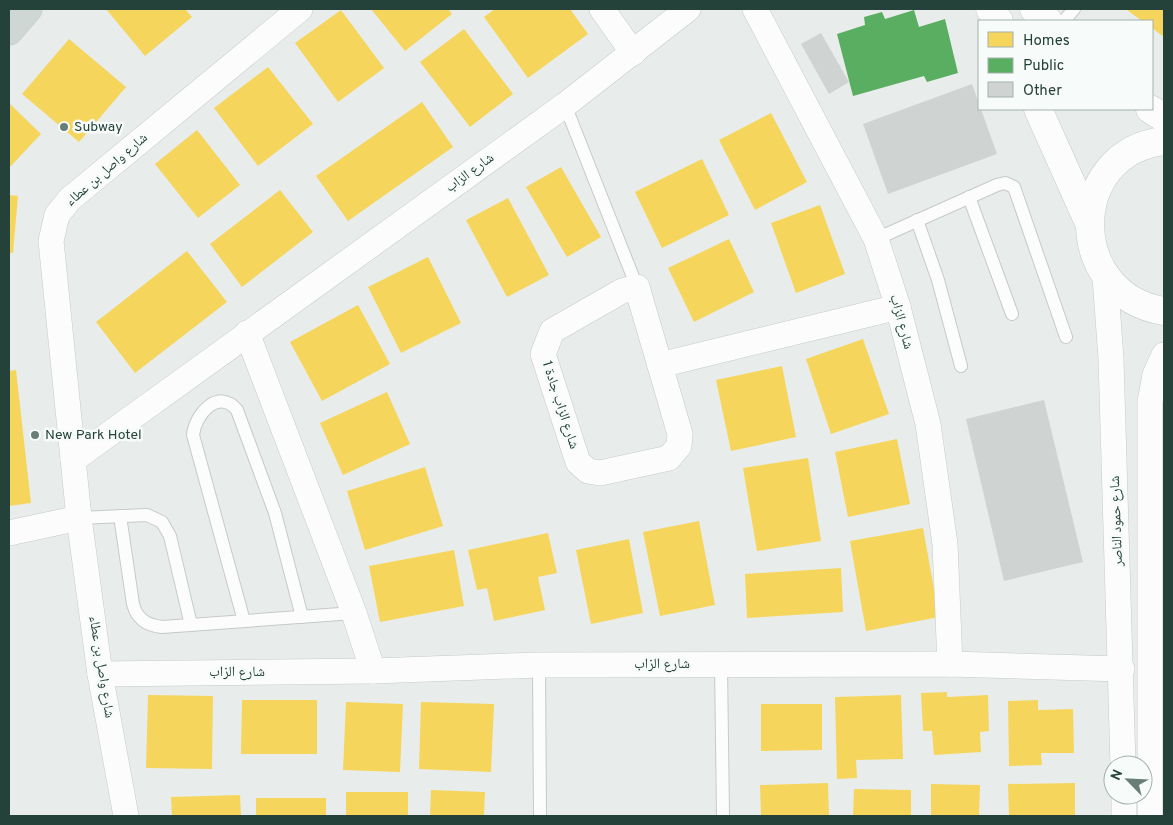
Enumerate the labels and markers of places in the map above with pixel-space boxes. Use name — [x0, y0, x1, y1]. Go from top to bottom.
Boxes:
place label: Subway — [74, 119, 123, 136]
marker: Subway — [58, 121, 70, 133]
place label: New Park Hotel — [45, 427, 142, 444]
marker: New Park Hotel — [29, 429, 41, 441]

